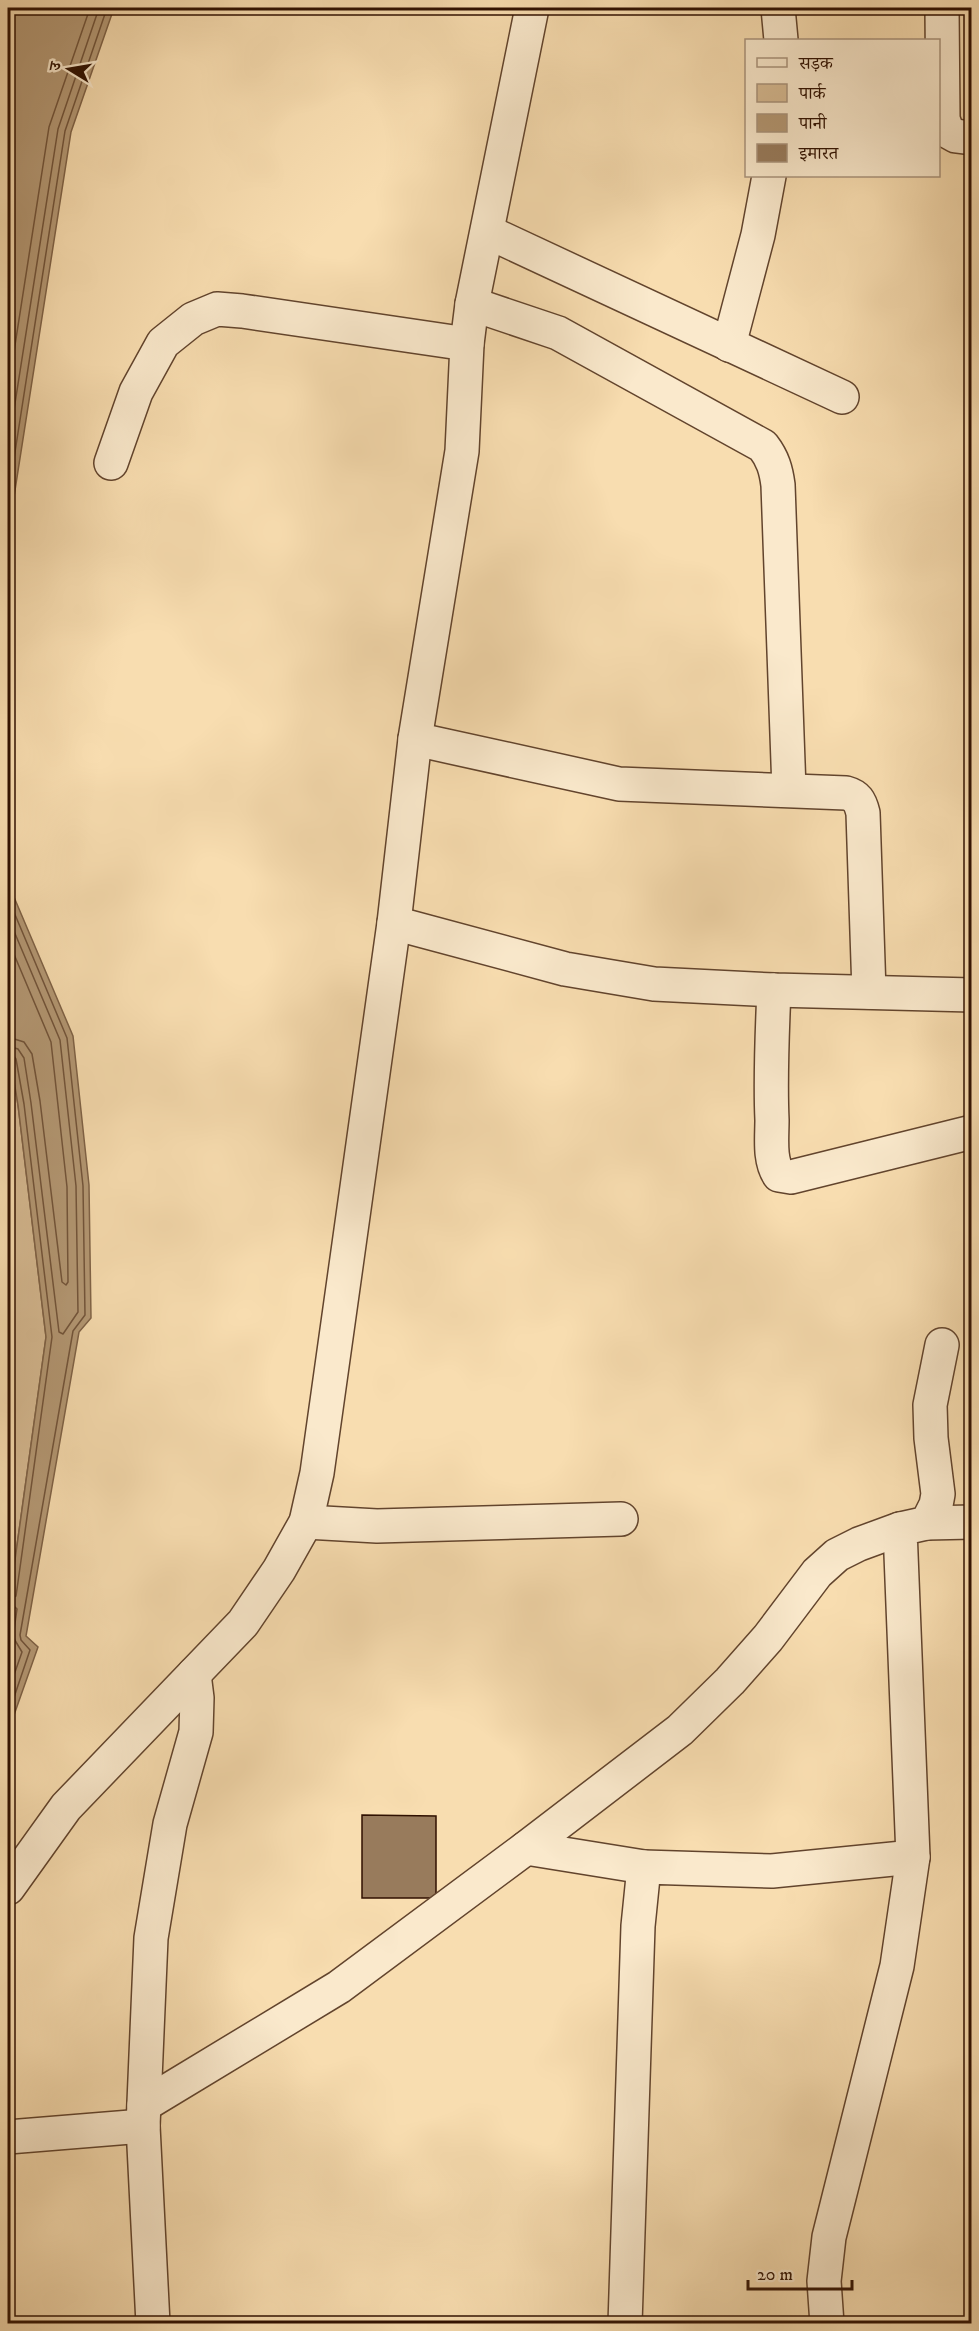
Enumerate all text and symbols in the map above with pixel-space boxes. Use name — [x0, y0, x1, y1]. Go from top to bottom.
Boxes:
north arrow — [39, 39, 99, 99]
legend — [745, 39, 940, 177]
text: सड़क — [798, 53, 834, 75]
text: उ — [44, 59, 66, 73]
text: पार्क — [798, 83, 827, 105]
text: पानी — [798, 113, 828, 135]
text: इमारत — [798, 143, 839, 165]
scale bar — [748, 2253, 852, 2291]
text: 20 m — [757, 2264, 793, 2286]

